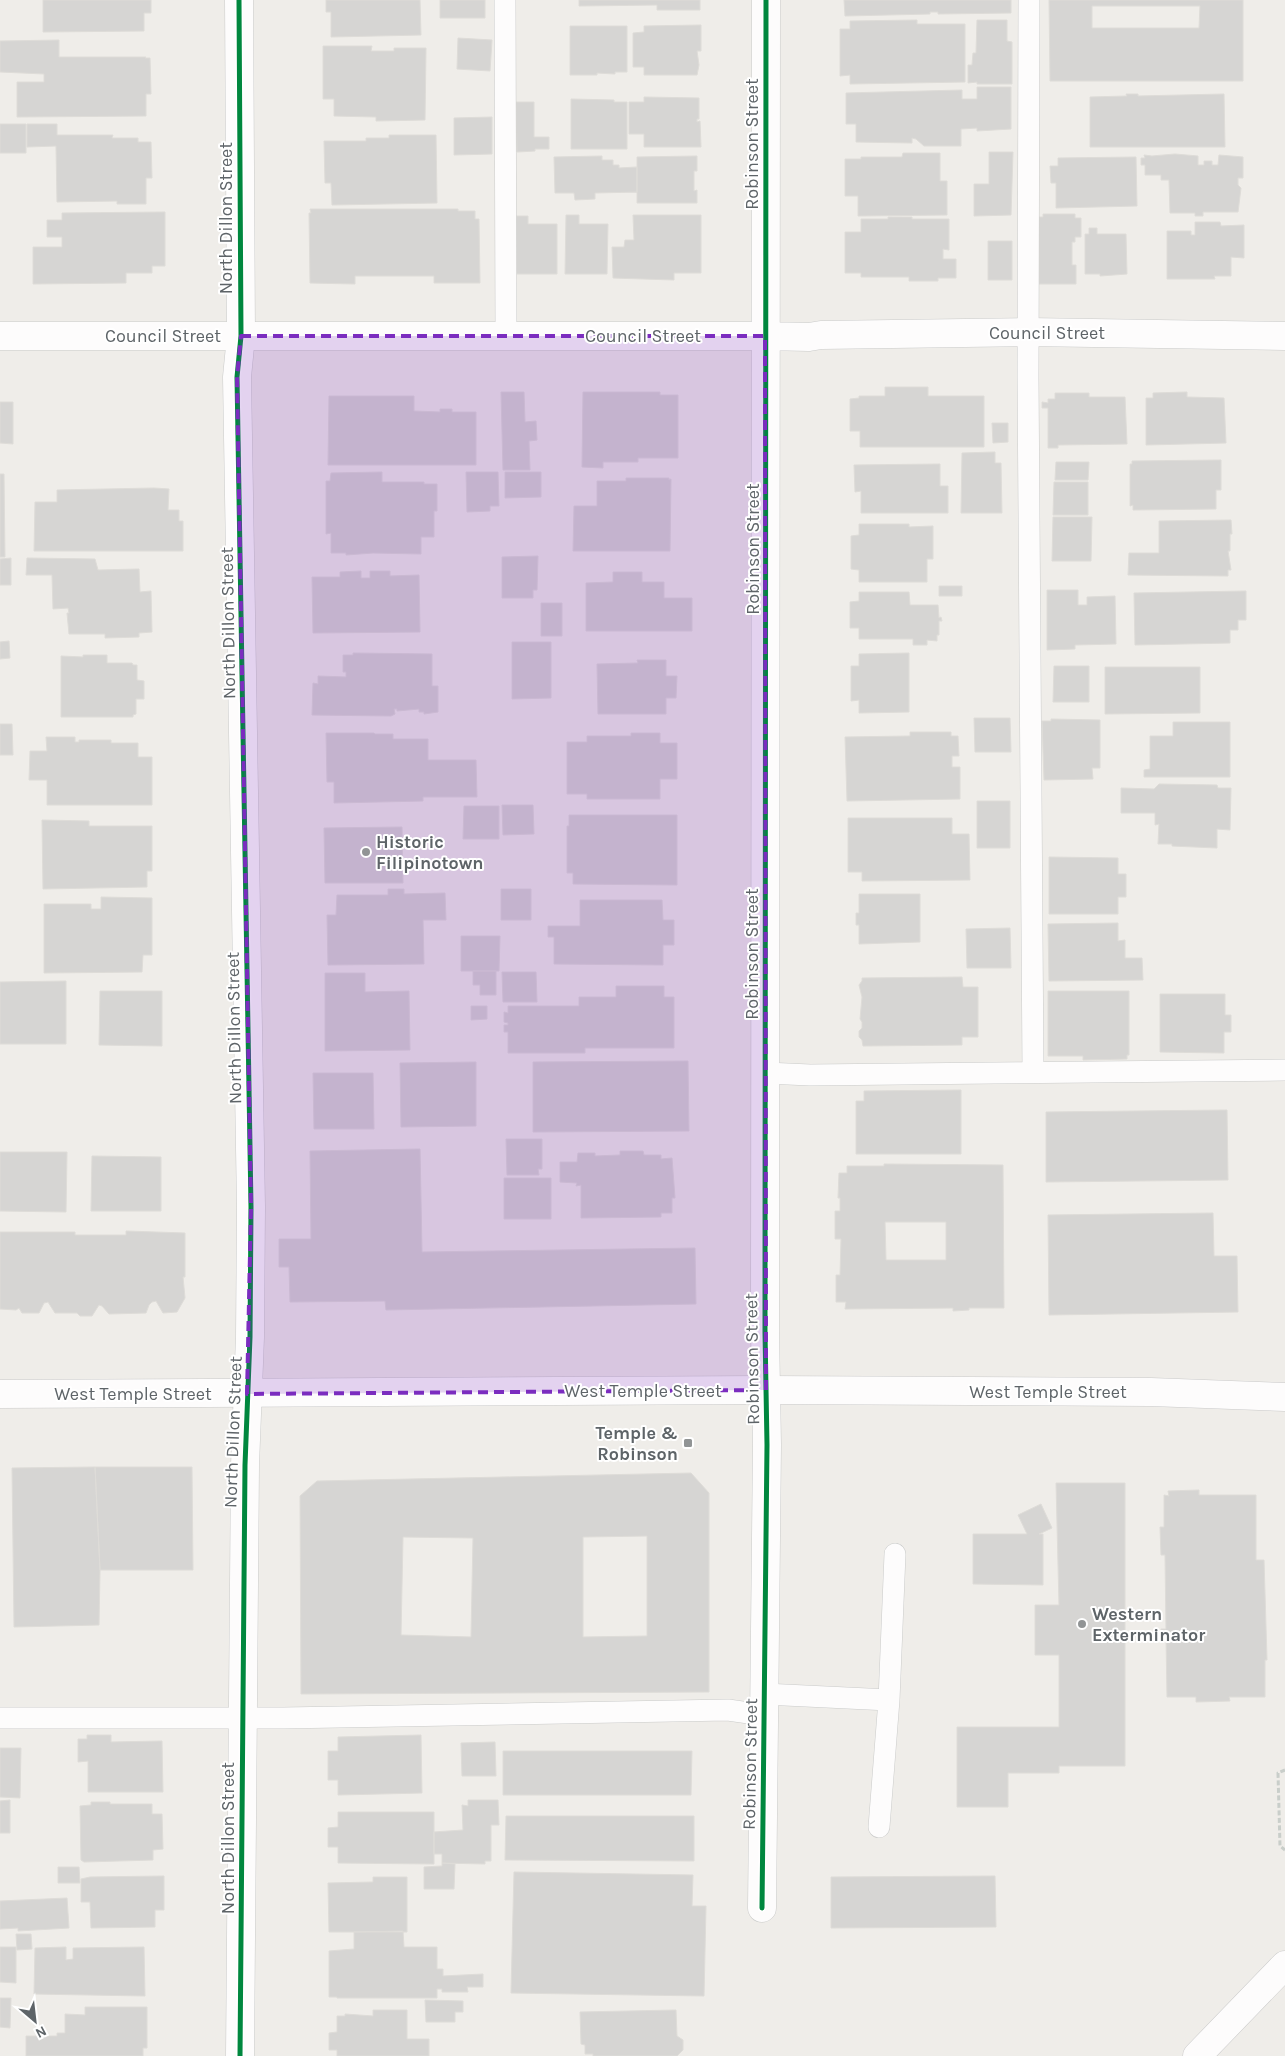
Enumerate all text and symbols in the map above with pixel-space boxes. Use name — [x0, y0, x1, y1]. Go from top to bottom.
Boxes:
street label: Robinson Street — [741, 78, 763, 210]
street label: North Dillon Street — [215, 142, 237, 294]
street label: Council Street — [989, 322, 1105, 344]
street label: Council Street — [105, 325, 221, 347]
street label: Council Street — [585, 325, 701, 347]
street label: Robinson Street — [742, 483, 764, 615]
street label: North Dillon Street — [216, 546, 240, 699]
place label: Historic Filipinotown — [376, 831, 484, 874]
marker: Historic Filipinotown — [360, 846, 372, 858]
street label: Robinson Street — [741, 888, 763, 1020]
street label: North Dillon Street — [222, 951, 246, 1104]
street label: Robinson Street — [740, 1293, 764, 1425]
street label: North Dillon Street — [219, 1355, 247, 1508]
street label: West Temple Street — [564, 1380, 722, 1402]
street label: West Temple Street — [969, 1381, 1127, 1403]
street label: West Temple Street — [54, 1383, 212, 1405]
place label: Temple & Robinson — [595, 1422, 678, 1465]
marker: Temple & Robinson — [682, 1437, 694, 1449]
place label: Western Exterminator — [1092, 1603, 1205, 1646]
marker: Western Exterminator — [1076, 1618, 1088, 1630]
street label: Robinson Street — [738, 1698, 762, 1830]
street label: North Dillon Street — [217, 1762, 239, 1914]
north arrow — [10, 1996, 60, 2046]
text: N — [32, 2022, 49, 2042]

